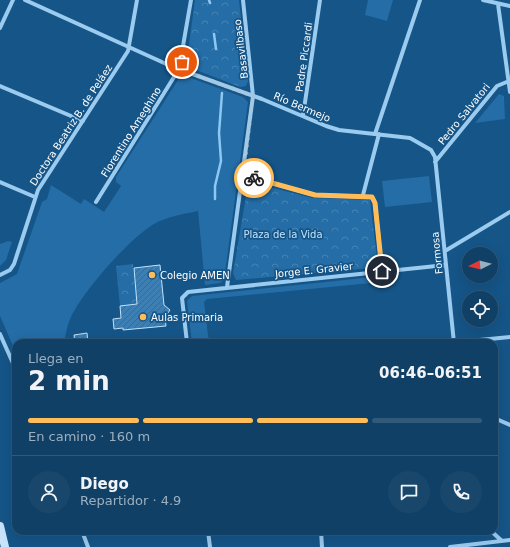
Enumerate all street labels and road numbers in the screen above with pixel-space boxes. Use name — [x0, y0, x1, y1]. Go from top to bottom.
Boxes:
street label: Basavilbaso — [232, 19, 250, 79]
street label: Padre Piccardi — [294, 22, 314, 92]
street label: Doctora Beatriz B. de Peláez — [28, 62, 114, 188]
street label: Pedro Salvatori — [436, 81, 492, 147]
street label: Florentino Ameghino — [99, 85, 163, 179]
street label: Río Bermejo — [272, 90, 332, 124]
street label: Formosa — [429, 231, 445, 275]
street label: Jorge E. Gravier — [273, 260, 354, 280]

